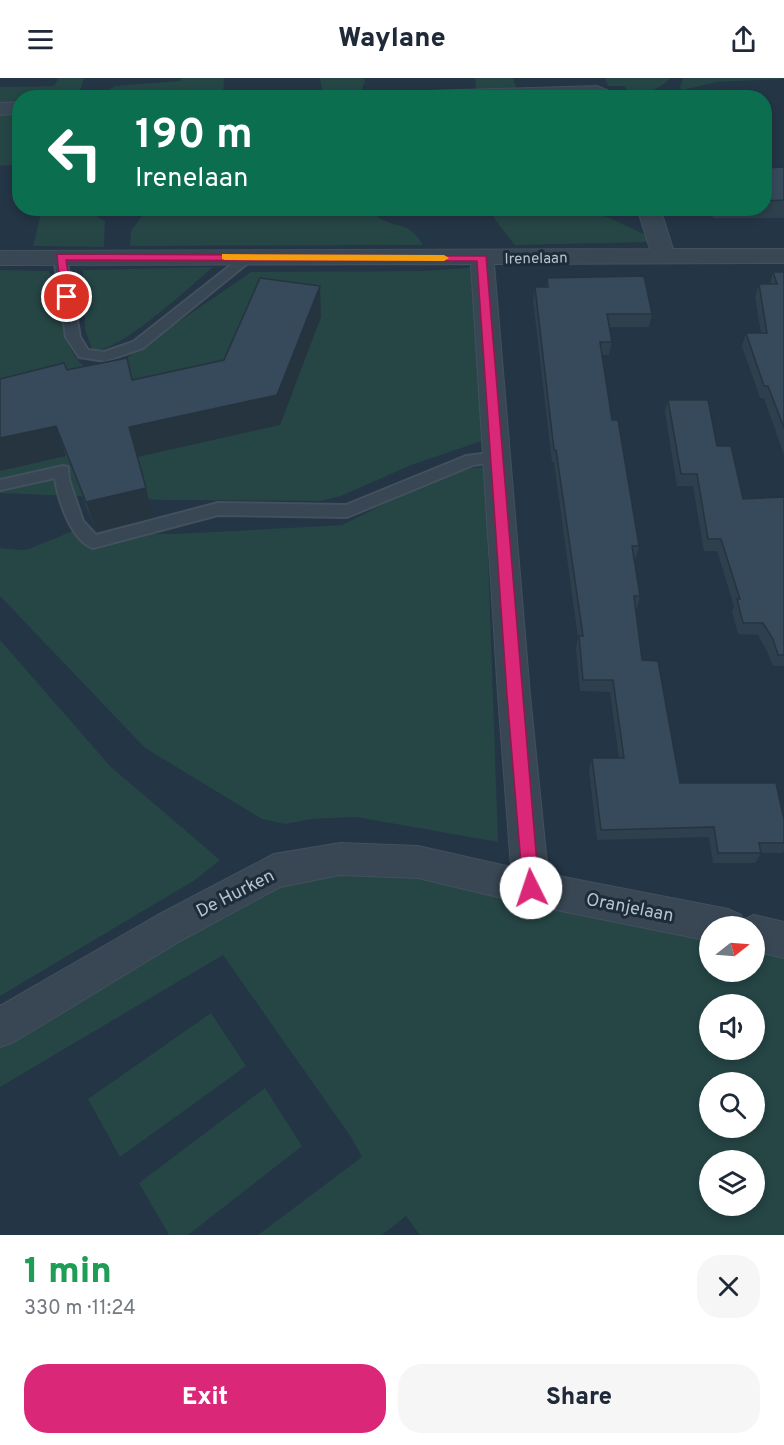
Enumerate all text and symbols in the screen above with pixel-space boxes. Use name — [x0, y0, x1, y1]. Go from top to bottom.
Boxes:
text: Waylane — [338, 22, 446, 56]
icon: menu — [24, 23, 57, 56]
icon: share — [727, 23, 760, 56]
text: 190 m — [135, 110, 253, 163]
icon: left — [36, 114, 114, 192]
text: Irenelaan — [135, 162, 249, 196]
street label: Irenelaan — [504, 249, 568, 270]
pin — [41, 271, 92, 322]
icon: arrive — [50, 280, 83, 313]
position arrow — [499, 856, 563, 920]
street label: De Hurken — [193, 865, 279, 924]
street label: Oranjelaan — [584, 889, 675, 928]
north arrow — [699, 916, 765, 982]
map controls — [699, 916, 765, 1216]
button: sound — [699, 994, 765, 1060]
button: search — [699, 1072, 765, 1138]
button: layers — [699, 1150, 765, 1216]
text: 1 min — [24, 1250, 112, 1296]
button: close — [697, 1255, 760, 1318]
text: 330 m · 11:24 — [24, 1296, 136, 1322]
button: Exit — [24, 1364, 386, 1433]
button: Share — [398, 1364, 760, 1433]

